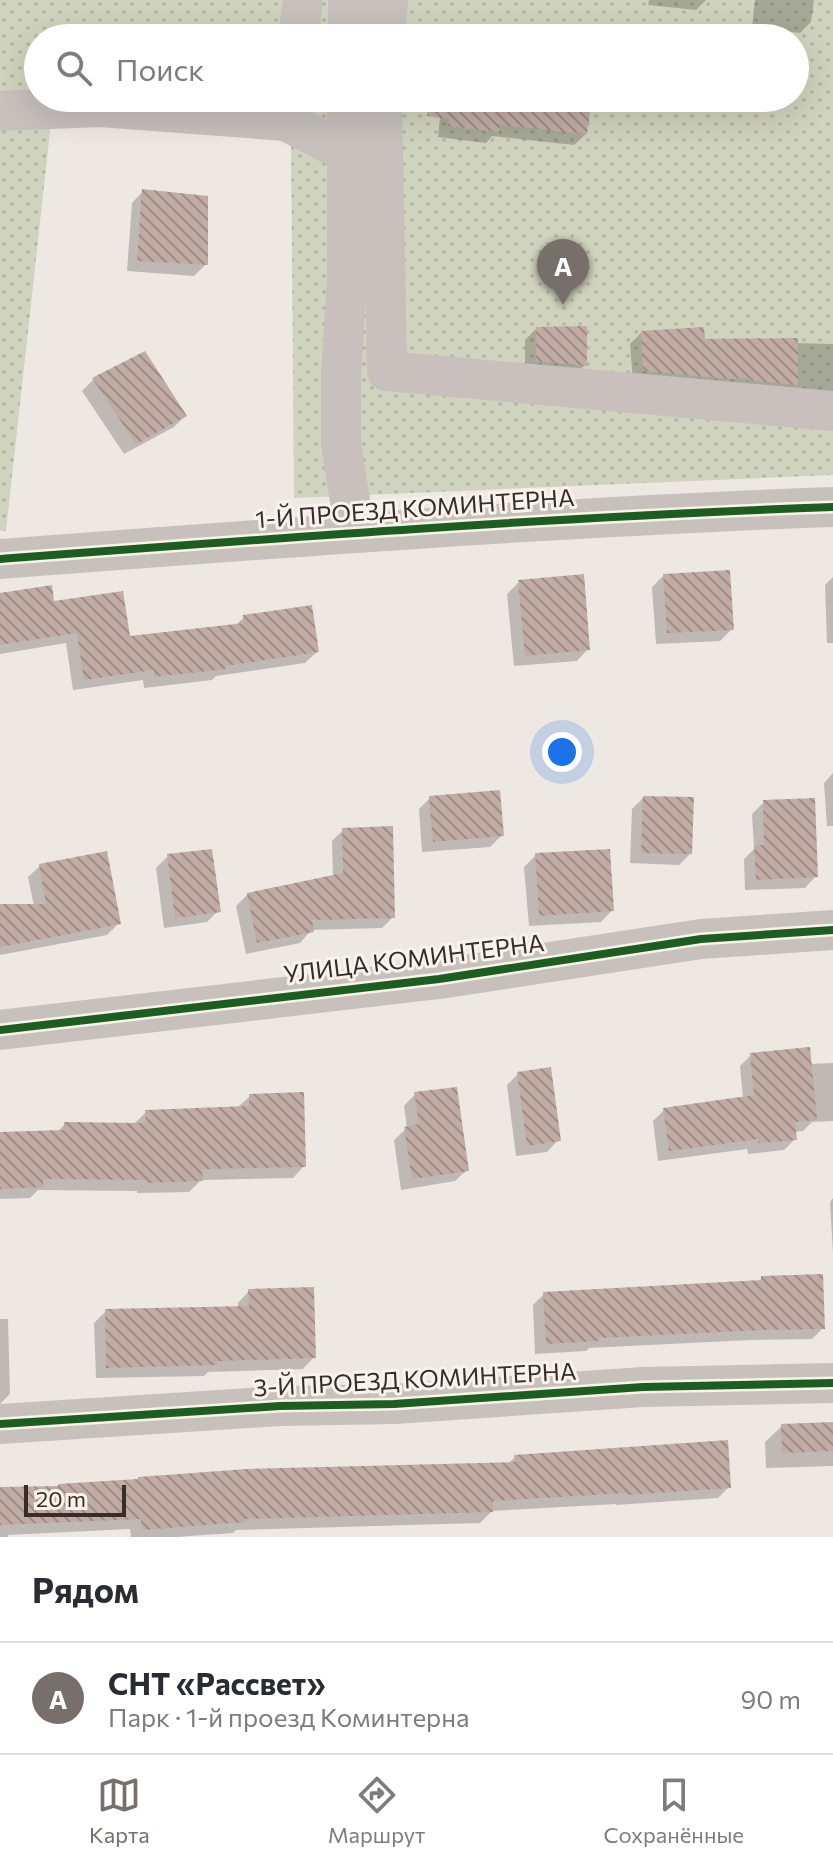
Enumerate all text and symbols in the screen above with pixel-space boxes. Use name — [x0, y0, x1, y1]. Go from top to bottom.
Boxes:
search box — [24, 24, 809, 112]
icon: search — [52, 46, 96, 90]
text: Поиск — [116, 50, 204, 87]
pin: A — [537, 239, 589, 305]
street label: 1-Й ПРОЕЗД КОМИНТЕРНА — [254, 482, 575, 533]
your location — [542, 732, 582, 772]
street label: УЛИЦА КОМИНТЕРНА — [282, 927, 546, 988]
street label: 3-Й ПРОЕЗД КОМИНТЕРНА — [253, 1356, 577, 1401]
scale bar — [24, 1481, 126, 1517]
text: 20 m — [36, 1485, 86, 1512]
text: Рядом — [32, 1568, 139, 1610]
text: СНТ «Рассвет» — [108, 1664, 326, 1701]
text: A — [49, 1683, 67, 1714]
text: 90 m — [741, 1683, 801, 1714]
text: Парк · 1-й проезд Коминтерна — [108, 1701, 470, 1732]
tab: Карта — [89, 1773, 150, 1848]
tab: Маршрут — [328, 1773, 425, 1848]
tab: Сохранённые — [604, 1773, 744, 1848]

